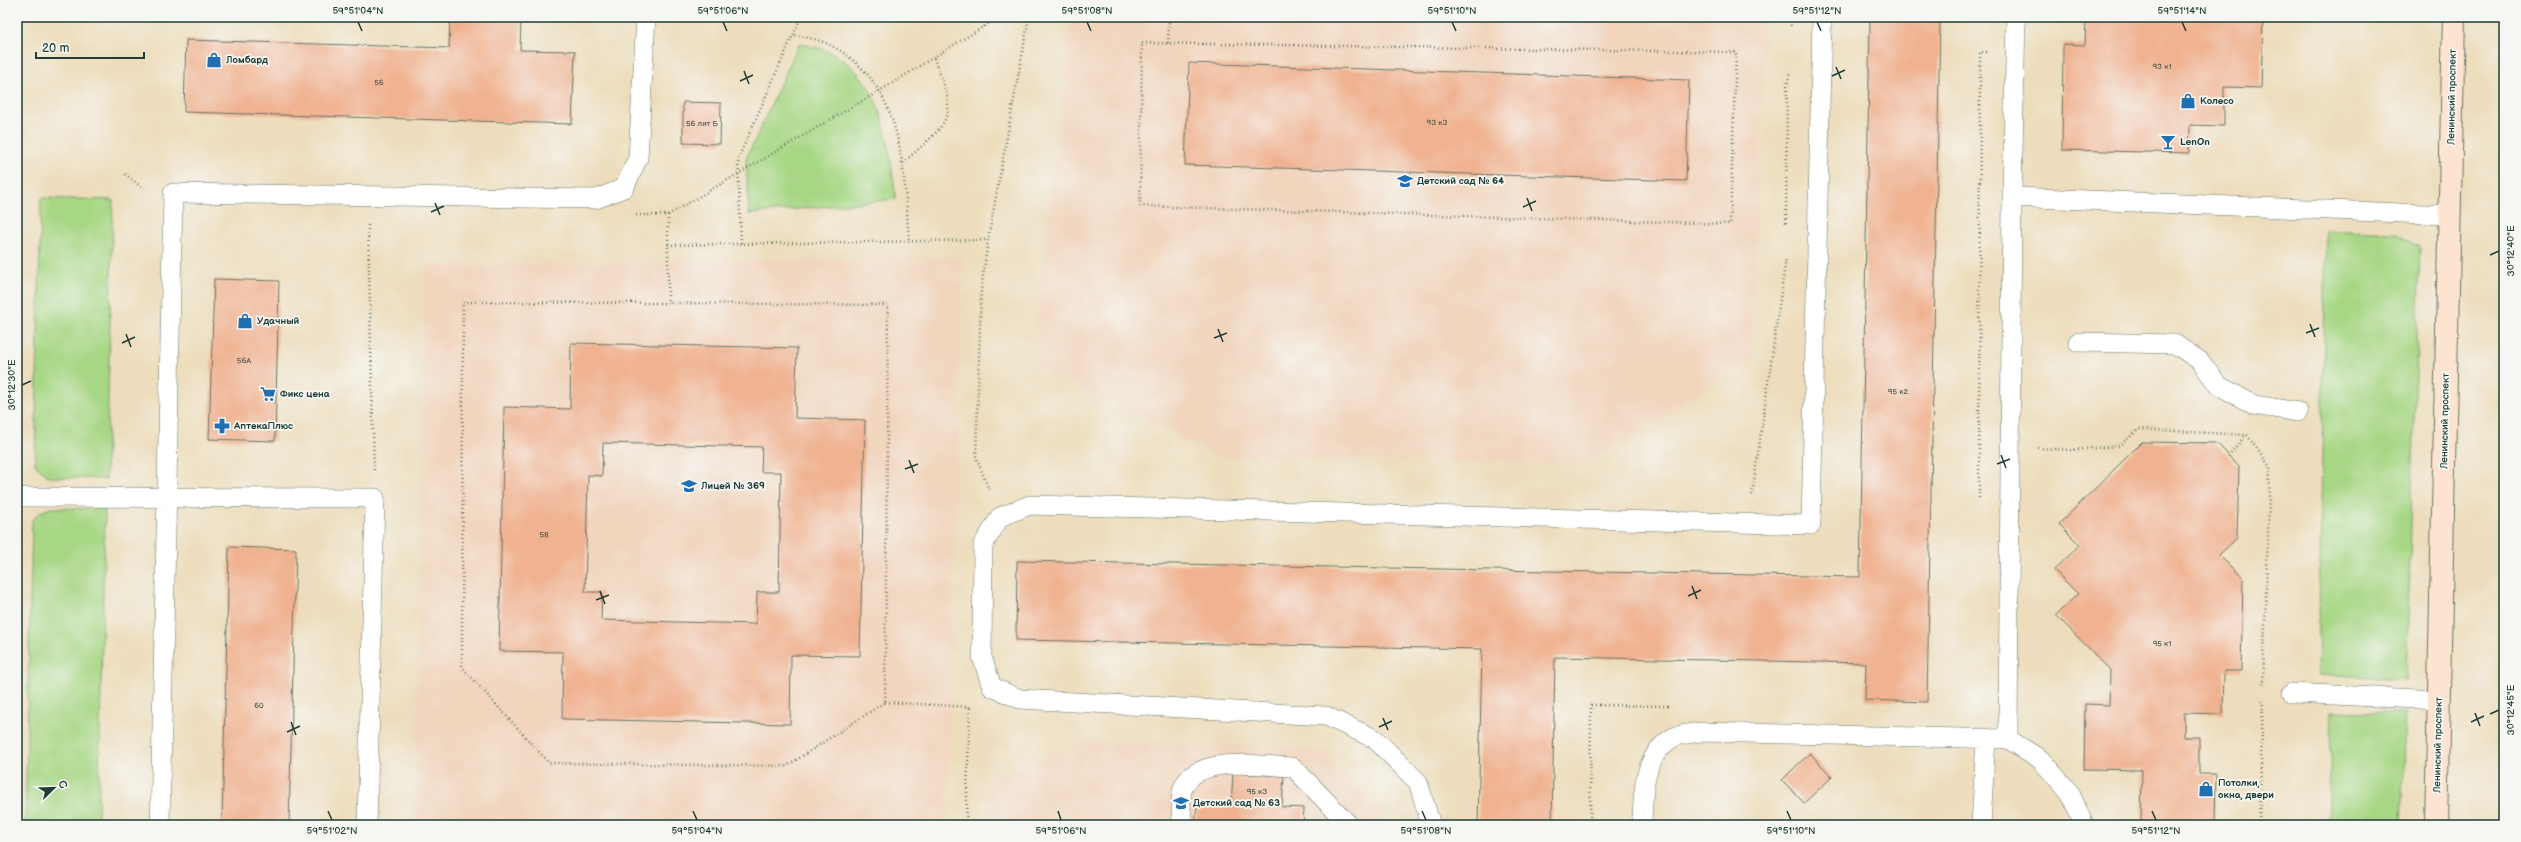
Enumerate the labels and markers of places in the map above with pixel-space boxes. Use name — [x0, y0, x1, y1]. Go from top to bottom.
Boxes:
shop icon: Ломбард — [205, 51, 223, 69]
place label: Ломбард — [225, 54, 268, 66]
shop icon: Колесо — [2179, 92, 2197, 110]
place label: Колесо — [2200, 95, 2234, 107]
bar icon: LenOn — [2159, 133, 2177, 151]
place label: LenOn — [2180, 136, 2210, 148]
school or university icon: Детский сад № 64 — [1396, 172, 1414, 190]
place label: Детский сад № 64 — [1417, 175, 1504, 187]
shop icon: Удачный — [236, 312, 254, 330]
place label: Удачный — [257, 315, 300, 327]
supermarket icon: Фикс цена — [259, 385, 277, 403]
place label: Фикс цена — [280, 388, 330, 400]
pharmacy icon: АптекаПлюс — [213, 417, 231, 435]
place label: АптекаПлюс — [233, 420, 293, 432]
school or university icon: Лицей № 369 — [680, 477, 698, 495]
place label: Лицей № 369 — [700, 480, 765, 492]
place label: Потолки, окна, двери — [2218, 777, 2274, 801]
shop icon: Потолки, окна, двери — [2197, 780, 2215, 798]
school or university icon: Детский сад № 63 — [1172, 794, 1190, 812]
place label: Детский сад № 63 — [1193, 797, 1280, 809]

